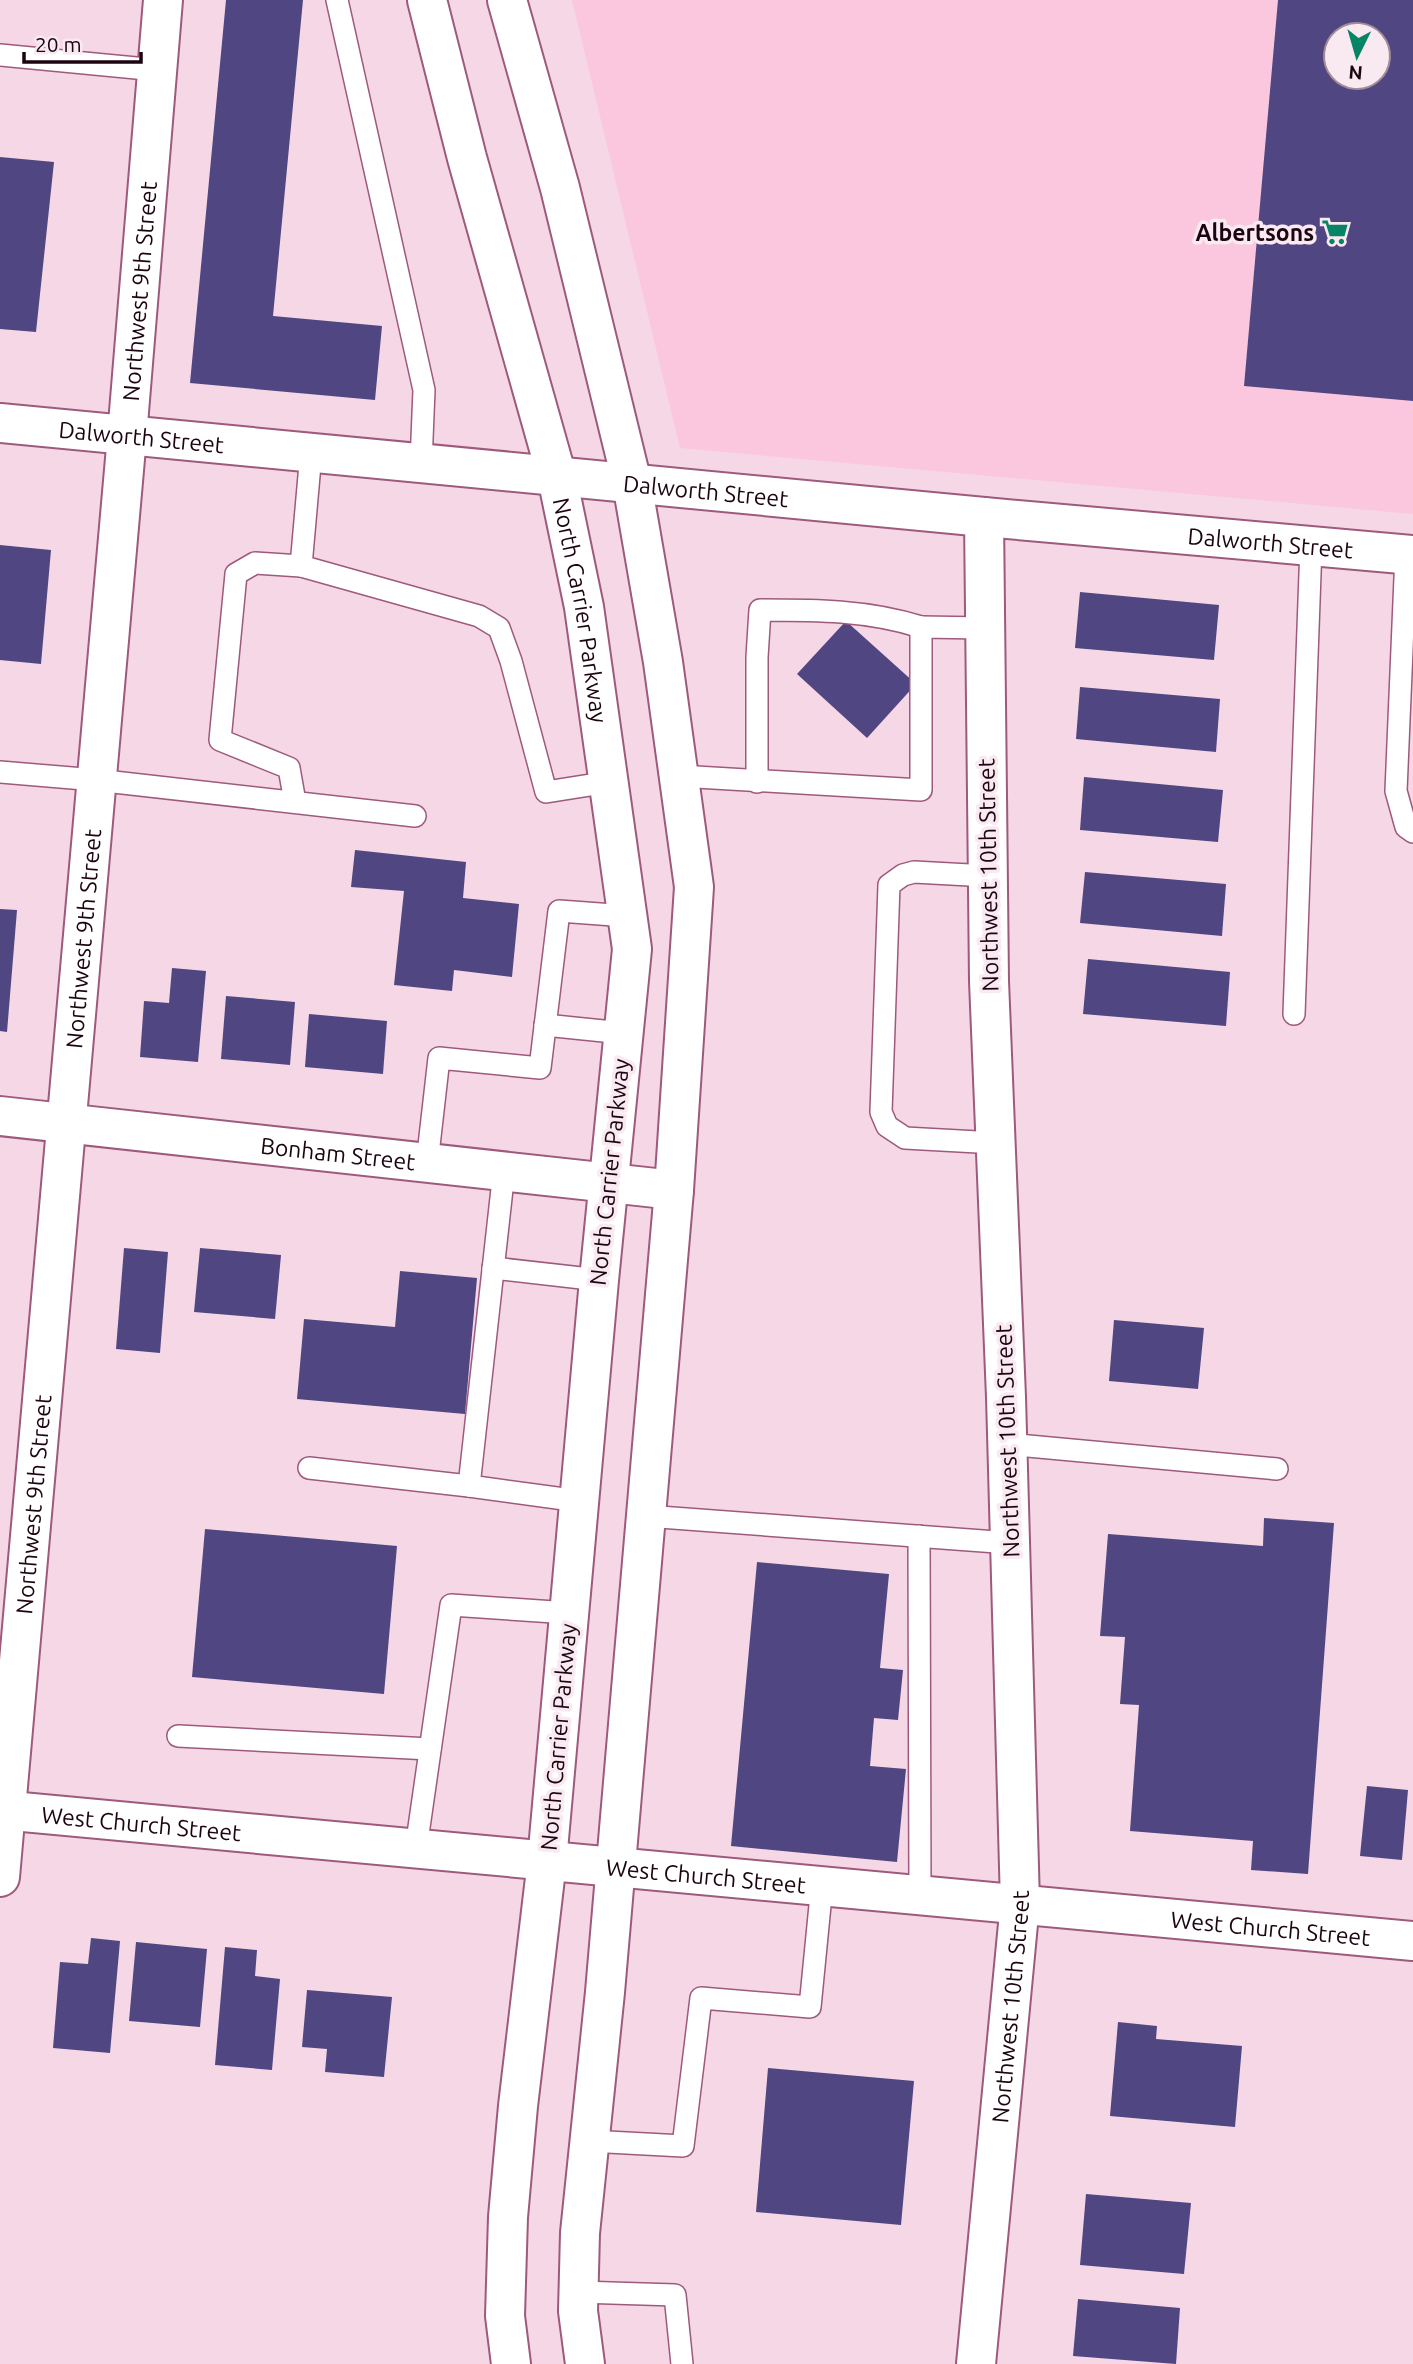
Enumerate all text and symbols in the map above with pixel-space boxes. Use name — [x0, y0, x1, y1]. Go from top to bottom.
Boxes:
scale bar — [24, 21, 142, 65]
north arrow — [1322, 21, 1392, 91]
text: 20 m — [35, 32, 82, 56]
text: N — [1347, 61, 1364, 85]
street label: Northwest 9th Street — [117, 180, 160, 402]
supermarket icon: Albertsons — [1320, 217, 1350, 247]
place label: Albertsons — [1195, 220, 1314, 245]
street label: Dalworth Street — [58, 416, 225, 457]
street label: Dalworth Street — [622, 470, 790, 511]
street label: North Carrier Parkway — [549, 495, 613, 725]
street label: Dalworth Street — [1187, 523, 1354, 562]
street label: Northwest 10th Street — [973, 758, 1003, 992]
street label: Northwest 9th Street — [61, 828, 105, 1049]
street label: North Carrier Parkway — [585, 1057, 633, 1287]
street label: Bonham Street — [259, 1132, 417, 1174]
street label: Northwest 10th Street — [990, 1324, 1024, 1558]
street label: Northwest 9th Street — [11, 1394, 55, 1615]
street label: North Carrier Parkway — [536, 1622, 580, 1852]
street label: West Church Street — [40, 1801, 242, 1845]
street label: West Church Street — [605, 1854, 807, 1897]
street label: Northwest 10th Street — [987, 1890, 1033, 2124]
street label: West Church Street — [1170, 1906, 1371, 1949]

